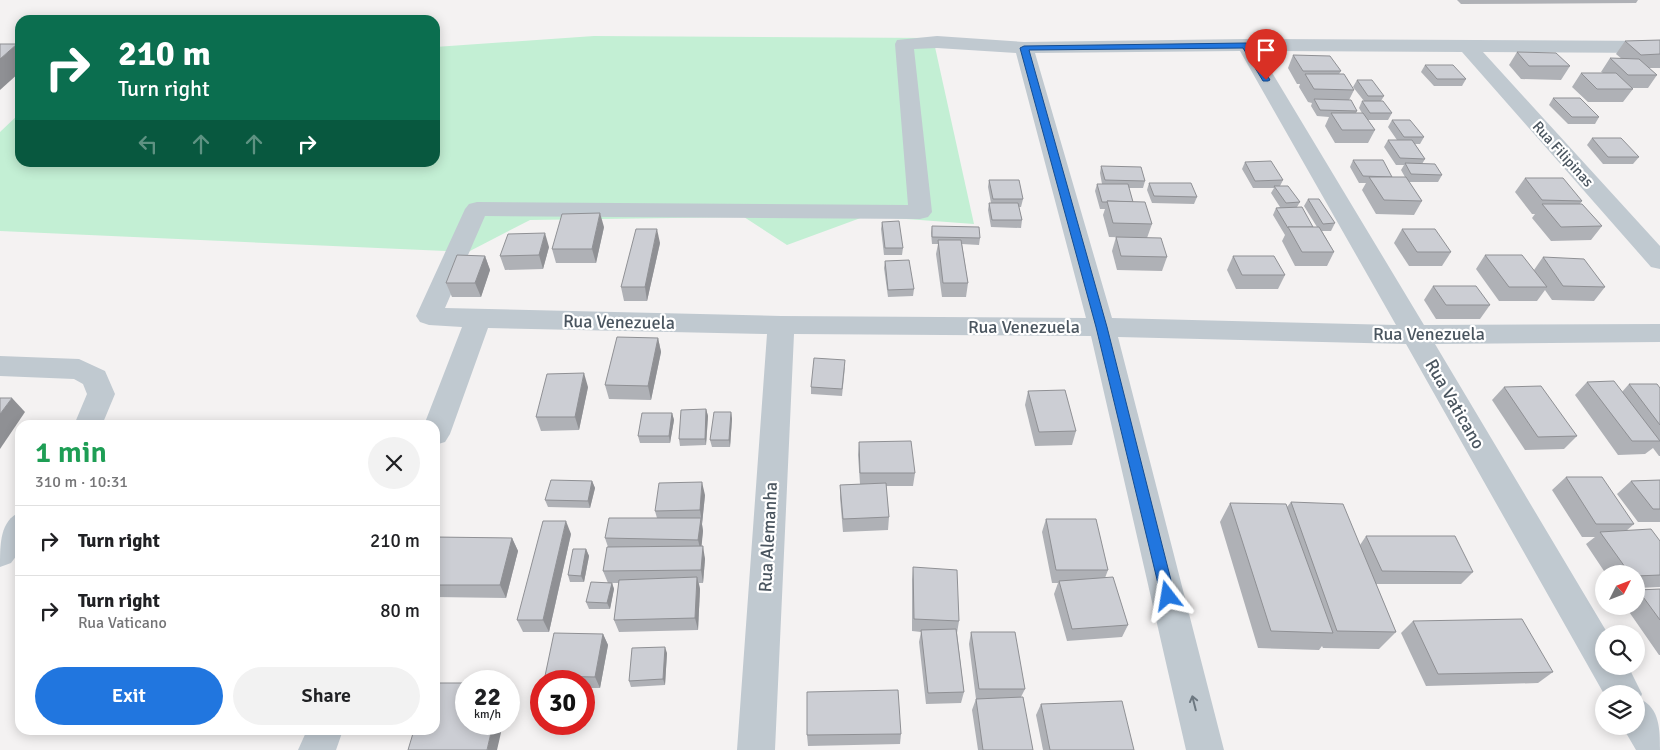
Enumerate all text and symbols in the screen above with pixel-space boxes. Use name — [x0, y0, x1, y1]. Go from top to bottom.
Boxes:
pin — [1245, 29, 1287, 80]
text: 210 m — [118, 32, 211, 75]
icon: right — [35, 35, 100, 100]
icon: arrive — [1252, 36, 1280, 64]
text: Turn right — [118, 75, 210, 102]
street label: Rua Filipinas — [1529, 117, 1598, 191]
icon: left — [134, 130, 162, 158]
icon: ahead — [187, 130, 215, 158]
icon: ahead — [240, 130, 268, 158]
icon: right — [293, 130, 321, 158]
street label: Rua Venezuela — [563, 310, 675, 334]
street label: Rua Venezuela — [968, 316, 1080, 338]
street label: Rua Venezuela — [1373, 323, 1485, 345]
street label: Rua Vaticano — [1420, 355, 1490, 453]
text: 1 min — [35, 434, 107, 471]
button: close — [368, 437, 420, 489]
text: 310 m · 10:31 — [35, 472, 128, 492]
street label: Rua Alemanha — [754, 481, 782, 593]
icon: right — [35, 527, 63, 555]
text: Turn right — [78, 529, 160, 553]
text: 210 m — [370, 529, 420, 553]
north arrow — [1595, 565, 1645, 615]
map controls — [1595, 565, 1645, 735]
position arrow — [1141, 569, 1193, 621]
text: Turn right — [78, 589, 160, 613]
icon: right — [35, 597, 63, 625]
text: 80 m — [380, 599, 420, 623]
text: Rua Vaticano — [78, 613, 167, 633]
button: search — [1595, 625, 1645, 675]
button: Exit — [35, 667, 223, 725]
button: Share — [233, 667, 420, 725]
speed limit sign: 30 — [530, 670, 595, 735]
text: 22 — [474, 681, 501, 712]
button: layers — [1595, 685, 1645, 735]
one-way arrow — [1189, 695, 1198, 711]
text: km/h — [474, 707, 501, 722]

